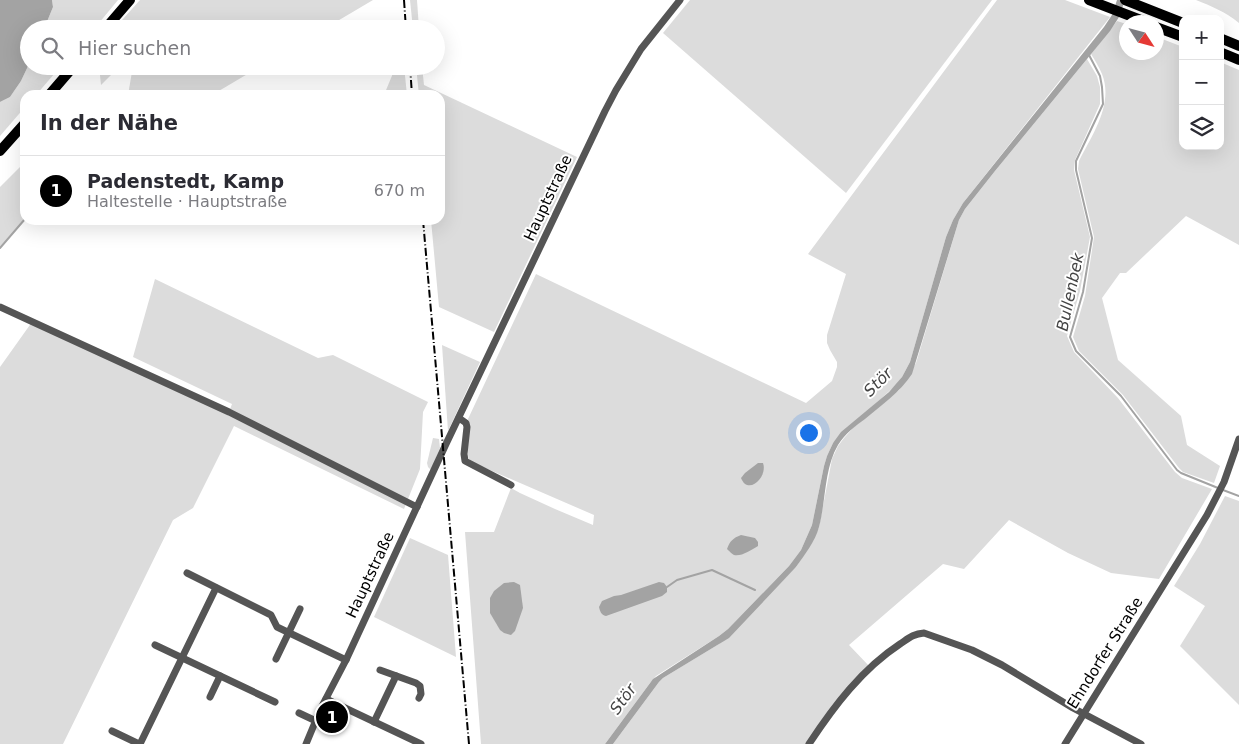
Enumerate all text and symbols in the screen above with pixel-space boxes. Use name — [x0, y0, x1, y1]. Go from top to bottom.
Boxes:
north arrow — [1119, 15, 1164, 60]
map controls — [1179, 15, 1224, 150]
button: + — [1179, 15, 1224, 60]
search box — [20, 20, 445, 75]
icon: search — [38, 34, 66, 62]
text: Hier suchen — [78, 37, 191, 59]
button: − — [1179, 60, 1224, 105]
button: layers — [1179, 105, 1224, 150]
text: In der Nähe — [40, 111, 178, 135]
street label: Hauptstraße — [520, 152, 576, 244]
text: Padenstedt, Kamp — [87, 170, 284, 192]
text: 1 — [50, 181, 62, 200]
text: 670 m — [374, 181, 425, 200]
text: Haltestelle · Hauptstraße — [87, 192, 287, 211]
water label: Bullenbek — [1052, 251, 1088, 333]
water label: Stör — [860, 363, 897, 400]
your location — [796, 420, 822, 446]
street label: Hauptstraße — [342, 529, 398, 621]
street label: Ehndorfer Straße — [1063, 594, 1147, 712]
water label: Stör — [606, 679, 641, 718]
pin: 1 — [316, 698, 348, 736]

